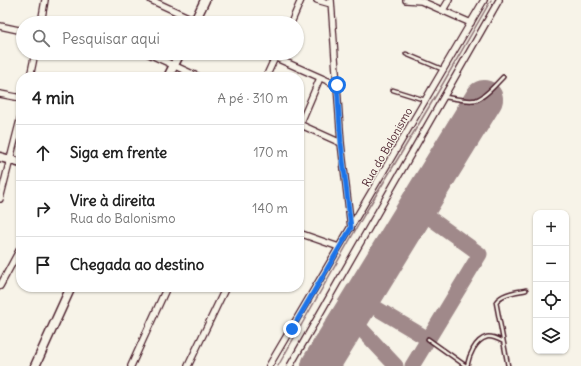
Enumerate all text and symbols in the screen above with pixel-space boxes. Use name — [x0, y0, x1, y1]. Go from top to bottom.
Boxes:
search box — [16, 16, 304, 60]
icon: search — [30, 27, 52, 49]
text: Pesquisar aqui — [62, 29, 160, 48]
route start — [328, 76, 346, 94]
text: 4 min — [32, 87, 74, 109]
text: A pé · 310 m — [218, 90, 288, 107]
street label: Rua do Balonismo — [359, 105, 415, 189]
icon: ahead — [32, 142, 54, 164]
text: Siga em frente — [70, 143, 167, 162]
text: 170 m — [253, 144, 288, 161]
text: Vire à direita — [70, 191, 155, 210]
icon: right — [32, 198, 54, 220]
text: 140 m — [252, 200, 288, 217]
text: Rua do Balonismo — [70, 210, 176, 227]
map controls — [533, 210, 569, 354]
button: + — [533, 210, 569, 246]
button: − — [533, 246, 569, 282]
icon: arrive — [32, 254, 54, 276]
text: Chegada ao destino — [70, 255, 204, 274]
button: locate — [533, 282, 569, 318]
button: layers — [533, 318, 569, 354]
route end — [283, 320, 301, 338]

